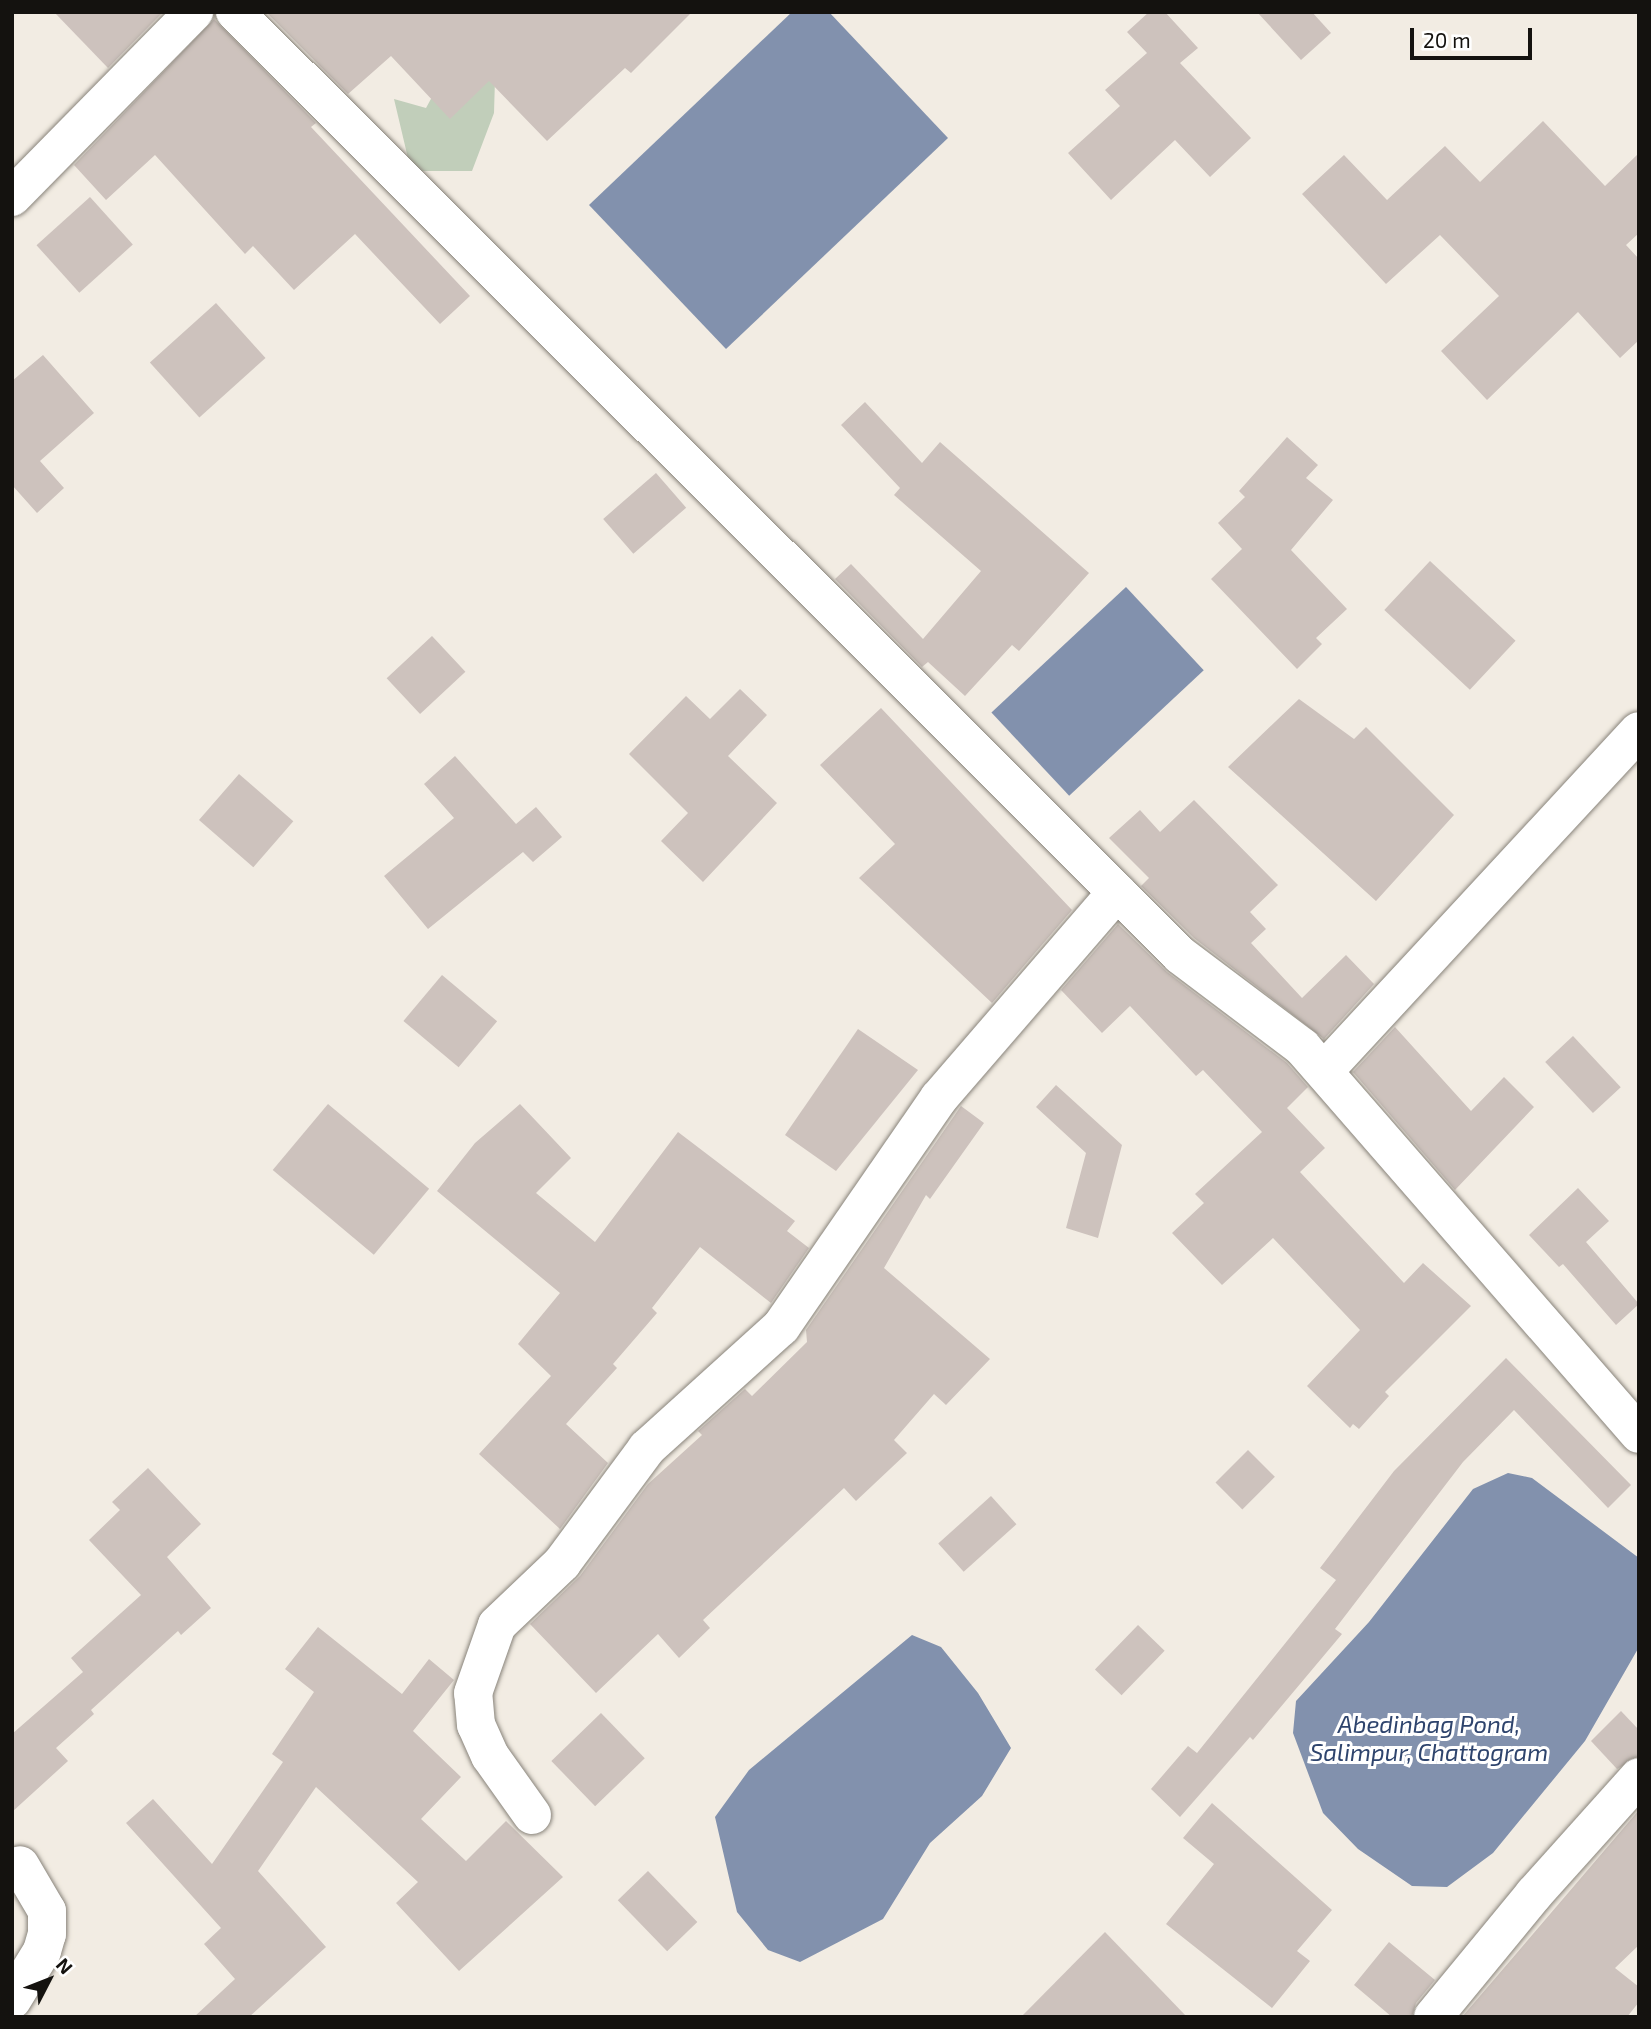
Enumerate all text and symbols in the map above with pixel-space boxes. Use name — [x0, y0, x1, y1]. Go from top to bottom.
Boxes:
scale bar — [1413, 14, 1536, 58]
text: 20 m — [1423, 27, 1471, 52]
water label: Abedinbag Pond, Salimpur, Chattogram — [1310, 1710, 1548, 1766]
north arrow — [14, 1945, 84, 2015]
text: N — [52, 1953, 78, 1978]

